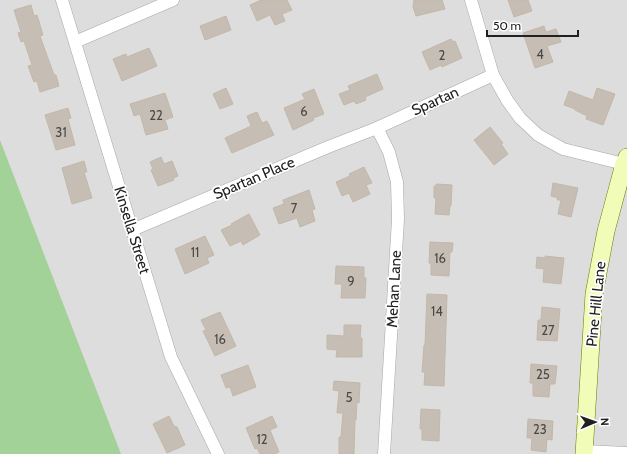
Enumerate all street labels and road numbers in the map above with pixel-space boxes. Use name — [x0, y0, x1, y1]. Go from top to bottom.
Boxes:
street label: Spartan — [409, 83, 461, 119]
street label: Spartan Place — [211, 153, 298, 203]
street label: Kinsella Street — [110, 184, 154, 276]
street label: Mehan Lane — [383, 249, 405, 328]
street label: Pine Hill Lane — [583, 260, 609, 348]

